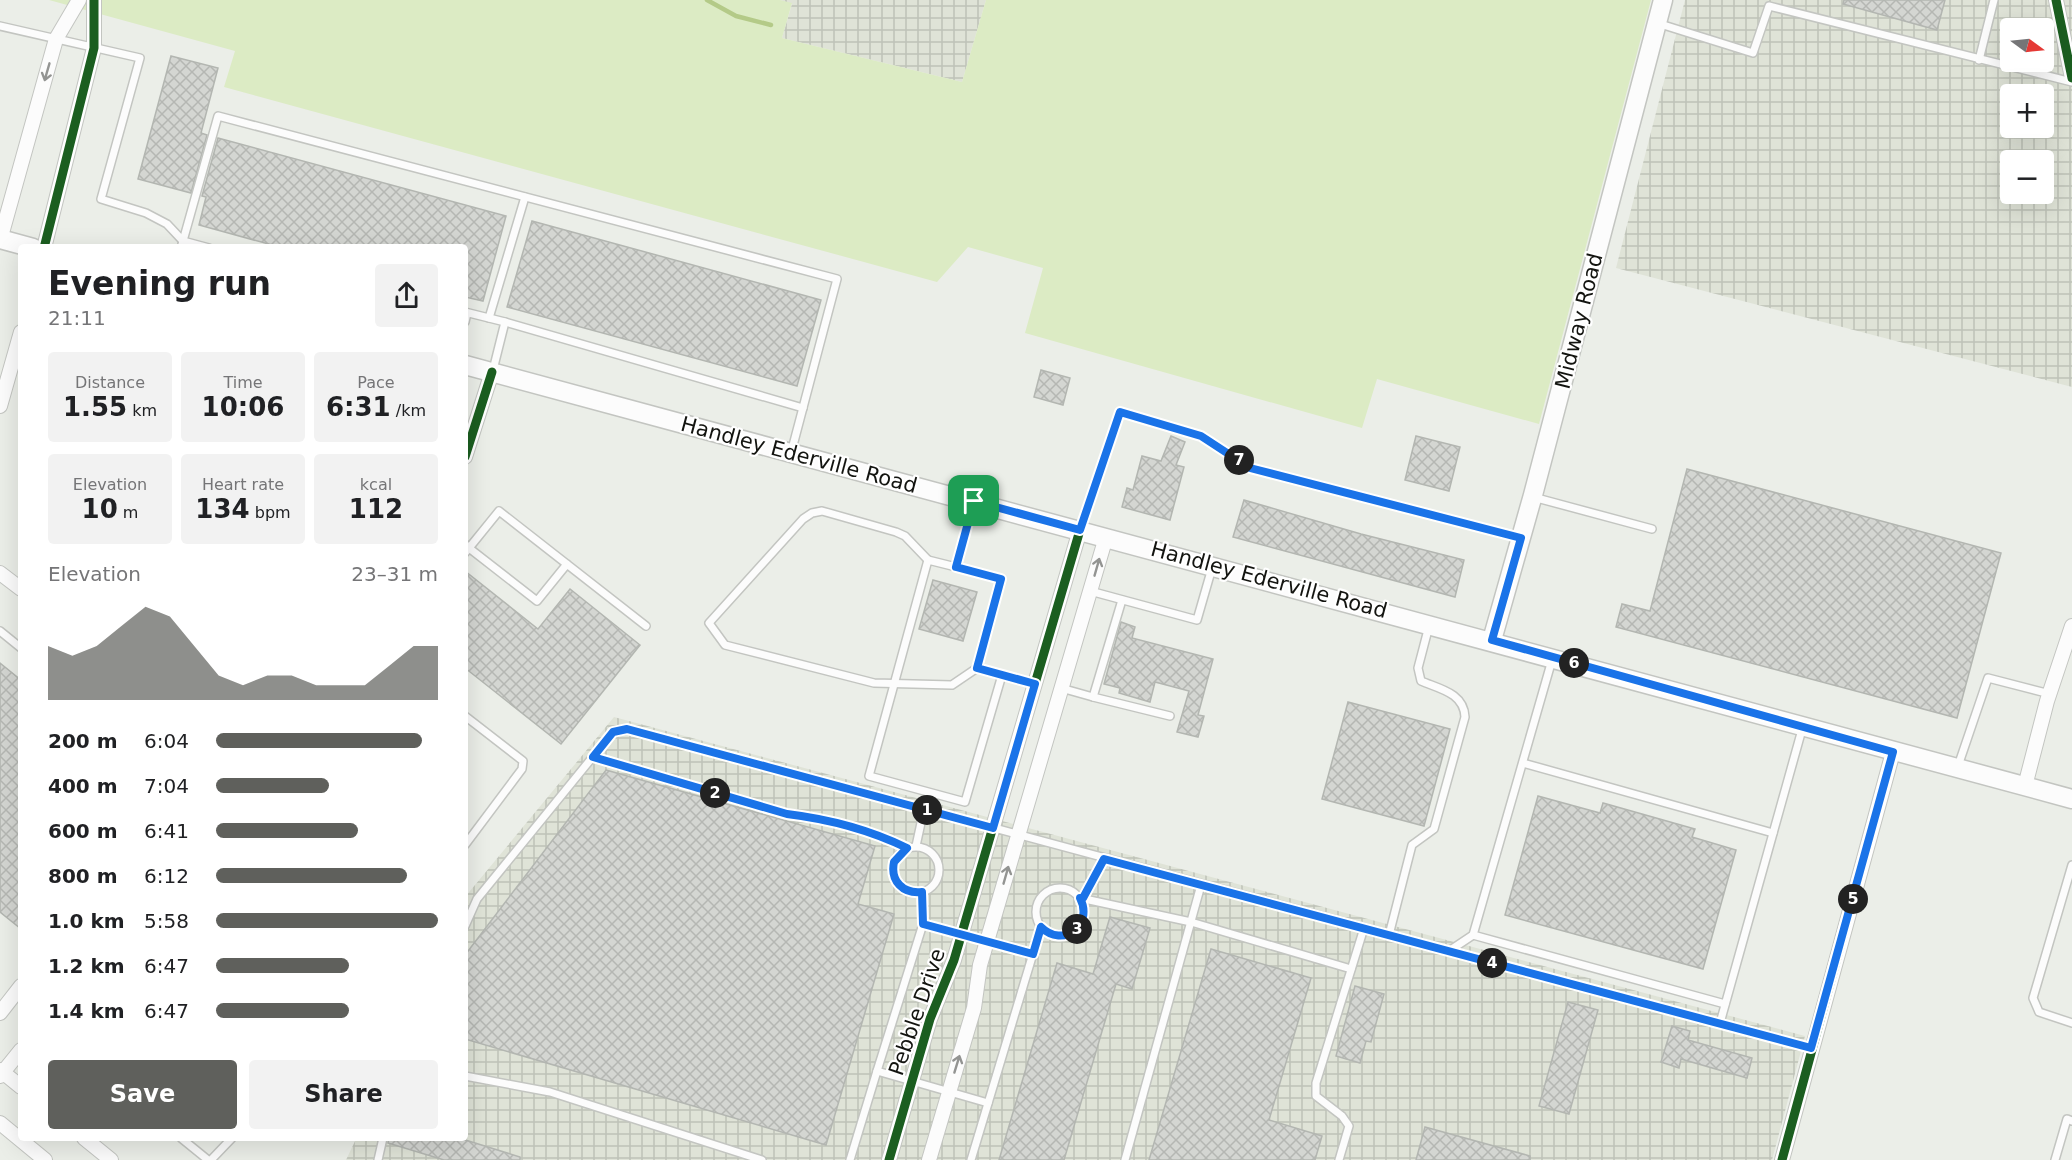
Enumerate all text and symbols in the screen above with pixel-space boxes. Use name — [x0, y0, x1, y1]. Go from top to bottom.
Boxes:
north arrow — [2000, 18, 2054, 72]
map controls — [2000, 18, 2054, 204]
one-way arrow — [41, 62, 52, 81]
button: + — [2000, 84, 2054, 138]
button: − — [2000, 150, 2054, 204]
street label: Midway Road — [1551, 251, 1607, 391]
text: Evening run — [48, 264, 271, 303]
button: share — [375, 264, 438, 327]
text: 21:11 — [48, 306, 106, 330]
text: Distance — [75, 373, 145, 392]
text: Time — [223, 373, 263, 392]
text: Pace — [357, 373, 395, 392]
text: 1.55 — [63, 392, 127, 422]
text: 10:06 — [202, 392, 284, 422]
text: 6:31 — [326, 392, 391, 422]
text: km — [127, 401, 157, 420]
text: /km — [391, 401, 426, 420]
street label: Handley Ederville Road — [678, 412, 920, 498]
pin: 7 — [1224, 445, 1254, 475]
text: 7 — [1233, 450, 1245, 469]
text: Elevation — [73, 475, 147, 494]
text: Heart rate — [202, 475, 284, 494]
text: kcal — [360, 475, 392, 494]
pin — [948, 475, 999, 526]
icon: arrive — [957, 484, 990, 517]
text: 10 — [82, 494, 118, 524]
text: 134 — [195, 494, 250, 524]
text: 112 — [349, 494, 403, 524]
text: m — [118, 503, 138, 522]
text: bpm — [250, 503, 291, 522]
street label: Handley Ederville Road — [1148, 537, 1390, 623]
one-way arrow — [1092, 558, 1103, 577]
text: Elevation — [48, 562, 141, 586]
text: 23–31 m — [351, 562, 438, 586]
pin: 6 — [1559, 648, 1589, 678]
text: 6 — [1568, 653, 1580, 672]
text: 200 m — [48, 729, 118, 753]
text: 6:04 — [144, 729, 189, 753]
text: 400 m — [48, 774, 118, 798]
text: 7:04 — [144, 774, 189, 798]
pin: 2 — [700, 778, 730, 808]
text: 2 — [709, 783, 721, 802]
pin: 1 — [912, 795, 942, 825]
text: 1 — [921, 800, 933, 819]
text: 600 m — [48, 819, 118, 843]
text: 6:41 — [144, 819, 189, 843]
text: 800 m — [48, 864, 118, 888]
text: 6:12 — [144, 864, 189, 888]
one-way arrow — [1001, 866, 1012, 885]
pin: 5 — [1838, 884, 1868, 914]
text: 5 — [1847, 889, 1859, 908]
text: 1.0 km — [48, 909, 125, 933]
text: 5:58 — [144, 909, 189, 933]
pin: 3 — [1062, 914, 1092, 944]
text: 3 — [1071, 919, 1083, 938]
street label: Pebble Drive — [884, 945, 950, 1079]
pin: 4 — [1477, 948, 1507, 978]
text: 4 — [1486, 953, 1498, 972]
text: 1.2 km — [48, 954, 125, 978]
text: 6:47 — [144, 954, 189, 978]
text: 1.4 km — [48, 999, 125, 1023]
text: 6:47 — [144, 999, 189, 1023]
one-way arrow — [952, 1055, 963, 1074]
button: Save — [48, 1060, 237, 1129]
button: Share — [249, 1060, 438, 1129]

